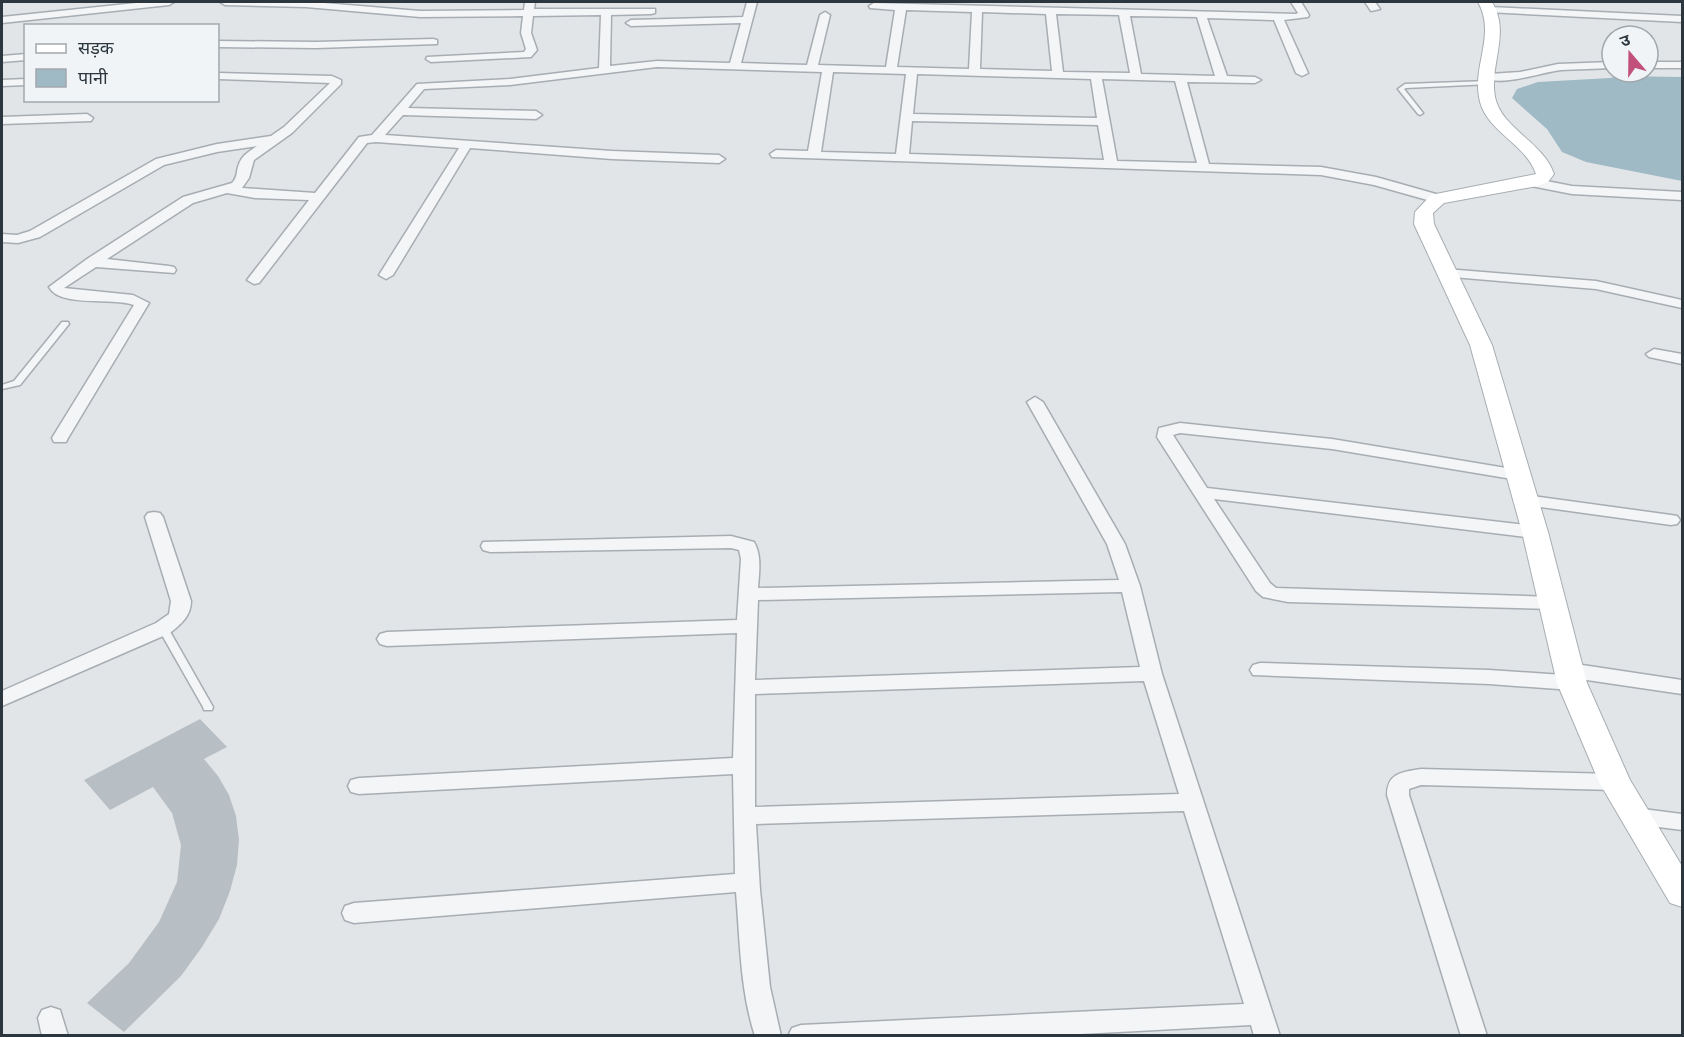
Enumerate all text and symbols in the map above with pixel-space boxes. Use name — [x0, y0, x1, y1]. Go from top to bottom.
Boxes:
legend — [24, 24, 219, 102]
north arrow — [1600, 24, 1660, 84]
text: उ — [1617, 29, 1634, 52]
text: सड़क — [78, 36, 115, 59]
text: पानी — [78, 66, 108, 89]

